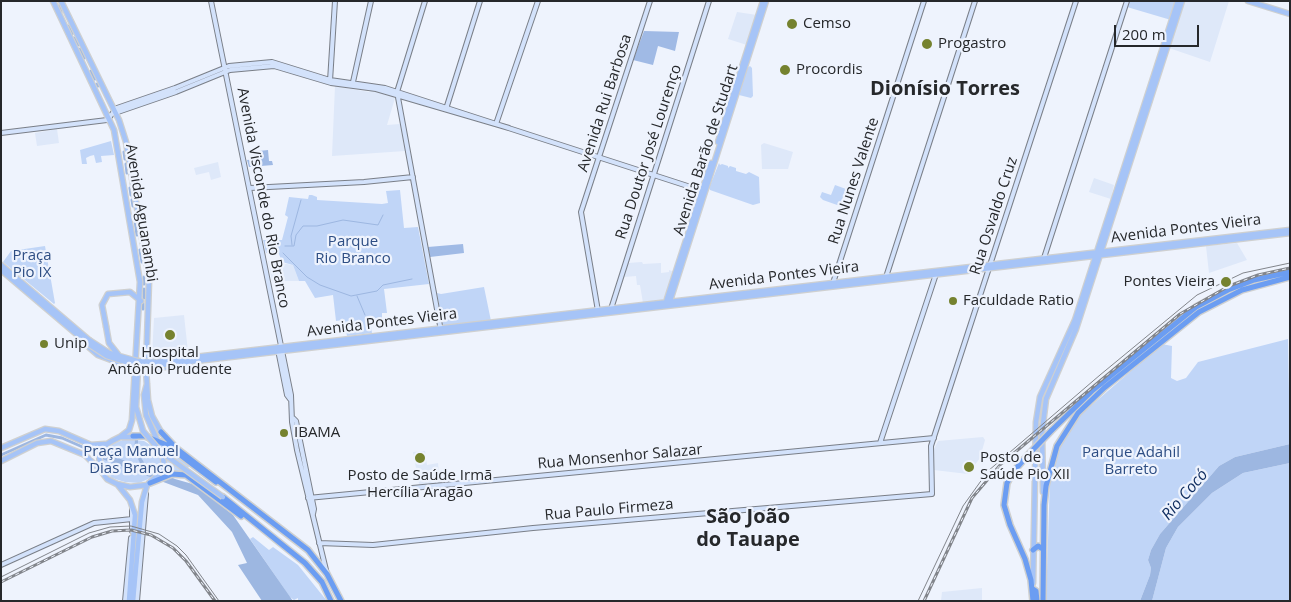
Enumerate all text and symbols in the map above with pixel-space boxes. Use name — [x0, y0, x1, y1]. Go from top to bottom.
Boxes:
place label: Cemso — [803, 15, 851, 33]
scale bar — [1116, 15, 1201, 47]
marker: Cemso — [785, 17, 799, 31]
text: 200 m — [1122, 24, 1166, 44]
street label: Avenida Rui Barbosa — [574, 32, 636, 174]
place label: Progastro — [938, 35, 1006, 53]
marker: Progastro — [920, 37, 934, 51]
place label: Procordis — [796, 61, 863, 79]
street label: Rua Doutor José Lourenço — [612, 62, 686, 242]
street label: Avenida Barão de Studart — [670, 62, 742, 238]
marker: Procordis — [778, 63, 792, 77]
district label: Dionísio Torres — [870, 77, 1020, 101]
street label: Avenida Visconde do Rio Branco — [233, 86, 293, 310]
street label: Rua Nunes Valente — [825, 115, 883, 247]
street label: Avenida Aguanambi — [121, 143, 161, 283]
street label: Rua Osvaldo Cruz — [966, 155, 1022, 277]
street label: Avenida Pontes Vieira — [1110, 211, 1262, 247]
park label: Parque Rio Branco — [315, 233, 391, 268]
park label: Praça Pio IX — [12, 247, 52, 282]
street label: Avenida Pontes Vieira — [708, 258, 860, 294]
place label: Pontes Vieira — [1124, 273, 1215, 291]
marker: Pontes Vieira — [1219, 275, 1233, 289]
place label: Faculdade Ratio — [963, 292, 1074, 310]
marker: Faculdade Ratio — [947, 295, 959, 307]
street label: Avenida Pontes Vieira — [306, 305, 458, 341]
marker: Hospital Antônio Prudente — [163, 328, 177, 342]
place label: Unip — [54, 335, 87, 353]
marker: Unip — [38, 338, 50, 350]
place label: Hospital Antônio Prudente — [108, 344, 232, 379]
place label: IBAMA — [294, 424, 340, 442]
marker: IBAMA — [278, 427, 290, 439]
street label: Rua Monsenhor Salazar — [537, 441, 703, 473]
park label: Praça Manuel Dias Branco — [83, 443, 179, 478]
park label: Parque Adahil Barreto — [1082, 444, 1180, 479]
place label: Posto de Saúde Pio XII — [980, 449, 1070, 484]
marker: Posto de Saúde Irmã Hercília Aragão — [413, 451, 427, 465]
marker: Posto de Saúde Pio XII — [962, 460, 976, 474]
water label: Rio Cocó — [1158, 466, 1212, 524]
place label: Posto de Saúde Irmã Hercília Aragão — [348, 467, 492, 502]
street label: Rua Paulo Firmeza — [544, 495, 674, 525]
district label: São João do Tauape — [696, 505, 800, 552]

